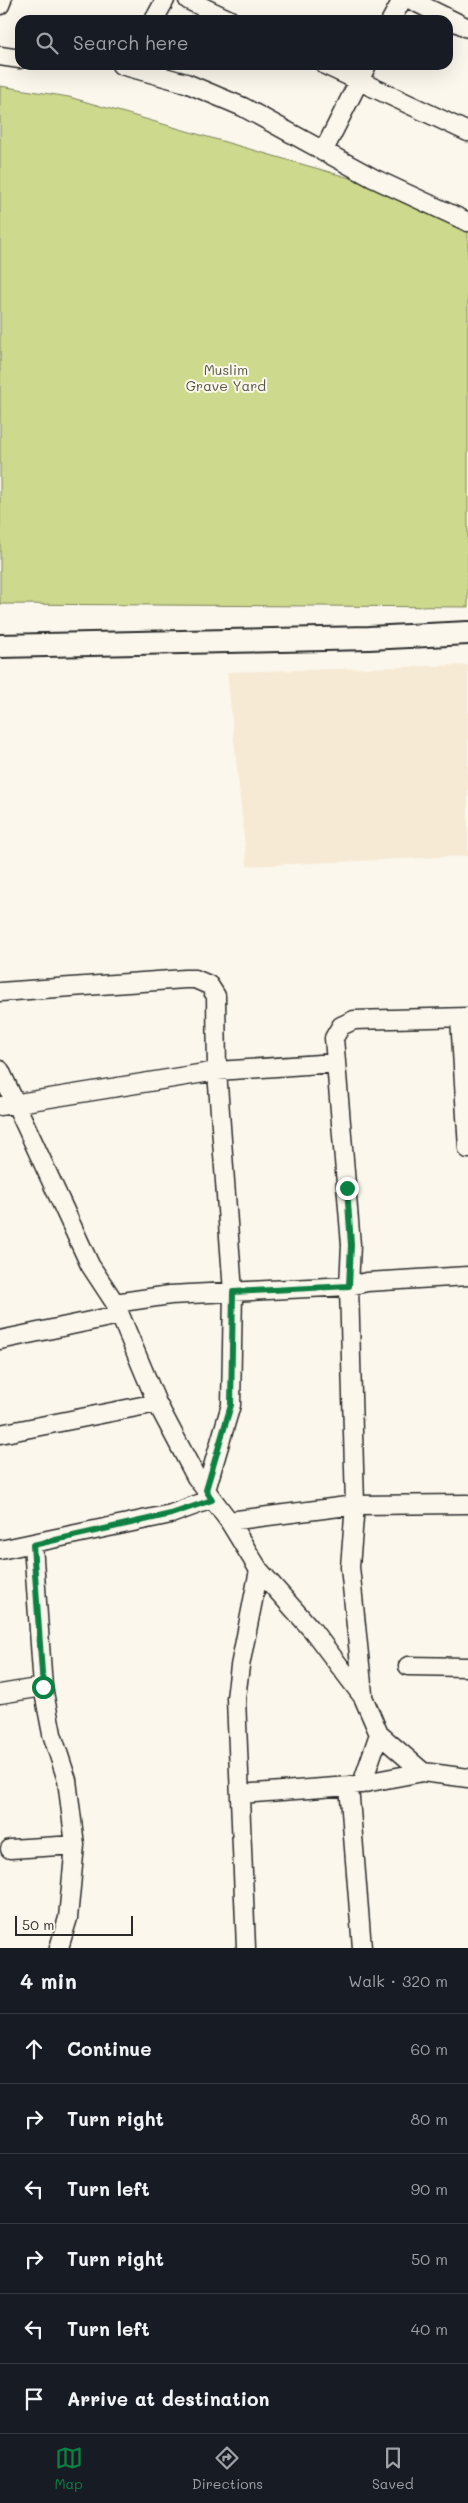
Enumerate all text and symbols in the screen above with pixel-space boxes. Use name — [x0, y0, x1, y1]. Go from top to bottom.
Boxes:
search box — [15, 15, 453, 70]
icon: search — [33, 29, 61, 57]
text: Search here — [73, 30, 189, 55]
park label: Muslim Grave Yard — [186, 360, 266, 395]
route end — [336, 1177, 359, 1200]
route start — [32, 1676, 55, 1699]
scale bar — [15, 1913, 132, 1936]
text: 50 m — [22, 1915, 54, 1934]
text: 4 min — [20, 1967, 77, 1994]
text: Walk · 320 m — [348, 1970, 448, 1991]
icon: ahead — [20, 2035, 48, 2063]
text: Continue — [67, 2036, 152, 2061]
text: 60 m — [411, 2038, 448, 2059]
icon: right — [20, 2105, 48, 2133]
text: Turn right — [67, 2106, 164, 2131]
text: 80 m — [411, 2108, 448, 2129]
icon: left — [20, 2175, 48, 2203]
text: Turn left — [67, 2176, 150, 2201]
text: 90 m — [411, 2178, 448, 2199]
icon: right — [20, 2245, 48, 2273]
text: Turn right — [67, 2246, 164, 2271]
text: 50 m — [411, 2248, 448, 2269]
icon: left — [20, 2315, 48, 2343]
text: Turn left — [67, 2316, 150, 2341]
text: 40 m — [411, 2318, 448, 2339]
icon: arrive — [20, 2385, 48, 2413]
text: Arrive at destination — [67, 2386, 270, 2411]
tab: Map — [54, 2444, 83, 2493]
tab: Directions — [192, 2444, 263, 2493]
tab: Saved — [372, 2444, 414, 2493]

